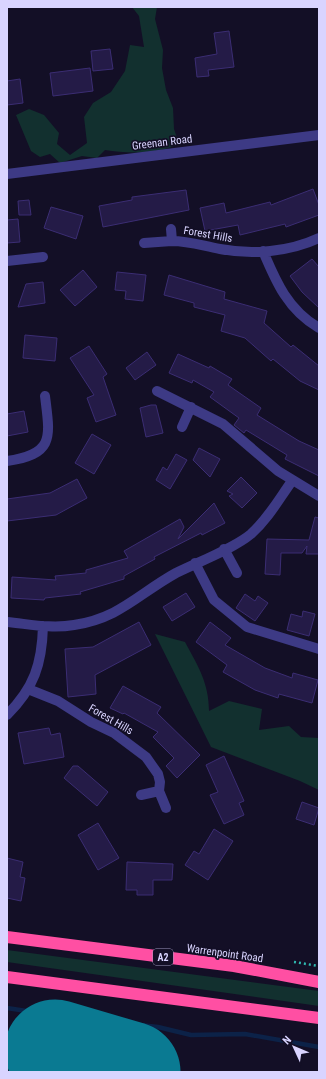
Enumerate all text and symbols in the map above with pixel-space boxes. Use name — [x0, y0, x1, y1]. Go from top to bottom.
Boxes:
street label: Greenan Road — [131, 132, 193, 153]
street label: Forest Hills — [183, 224, 233, 245]
street label: Forest Hills — [86, 701, 135, 737]
street label: Warrenpoint Road — [186, 942, 264, 965]
road number: A2 — [153, 949, 173, 965]
north arrow — [274, 1027, 314, 1067]
text: N — [280, 1033, 294, 1047]

